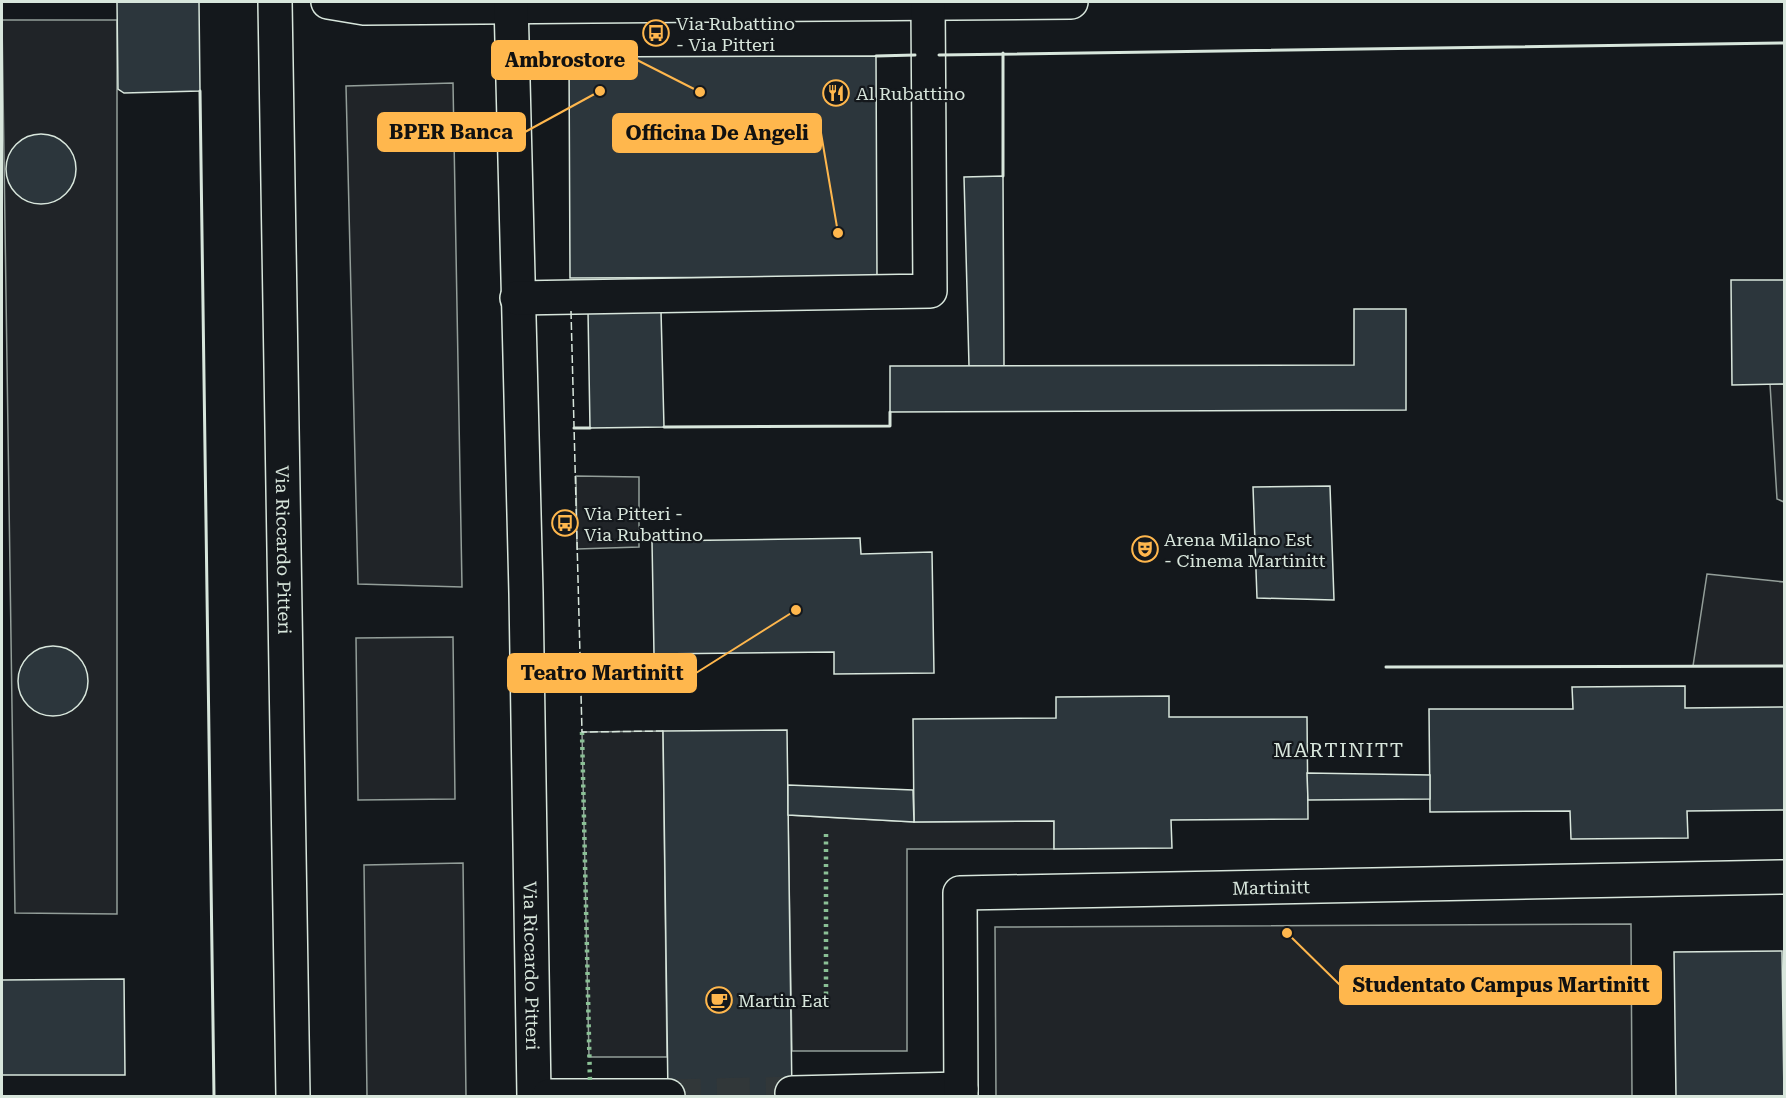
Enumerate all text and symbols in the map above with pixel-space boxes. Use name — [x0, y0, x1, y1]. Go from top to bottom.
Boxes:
place label: Via Rubattino - Via Pitteri — [676, 13, 795, 55]
bus stop icon: Via Rubattino - Via Pitteri — [641, 18, 671, 48]
callout: Ambrostore — [492, 41, 637, 79]
text: Ambrostore — [505, 48, 626, 72]
restaurant icon: Al Rubattino — [821, 78, 851, 108]
place label: Al Rubattino — [856, 83, 965, 104]
callout: BPER Banca — [378, 113, 525, 151]
callout: Officina De Angeli — [613, 114, 821, 152]
text: BPER Banca — [389, 120, 513, 144]
text: Officina De Angeli — [625, 121, 809, 145]
street label: Via Riccardo Pitteri — [272, 465, 296, 635]
place label: Via Pitteri - Via Rubattino — [584, 503, 703, 545]
bus stop icon: Via Pitteri - Via Rubattino — [550, 508, 580, 538]
place label: Arena Milano Est - Cinema Martinitt — [1164, 529, 1326, 571]
theatre icon: Arena Milano Est - Cinema Martinitt — [1130, 534, 1160, 564]
callout: Teatro Martinitt — [508, 654, 696, 692]
text: Teatro Martinitt — [520, 661, 684, 685]
district label: MARTINITT — [1273, 738, 1405, 762]
street label: Martinitt — [1232, 876, 1310, 898]
street label: Via Riccardo Pitteri — [520, 881, 544, 1051]
callout: Studentato Campus Martinitt — [1340, 966, 1661, 1004]
text: Studentato Campus Martinitt — [1352, 973, 1650, 997]
cafe icon: Martin Eat — [704, 985, 734, 1015]
place label: Martin Eat — [738, 990, 829, 1011]

